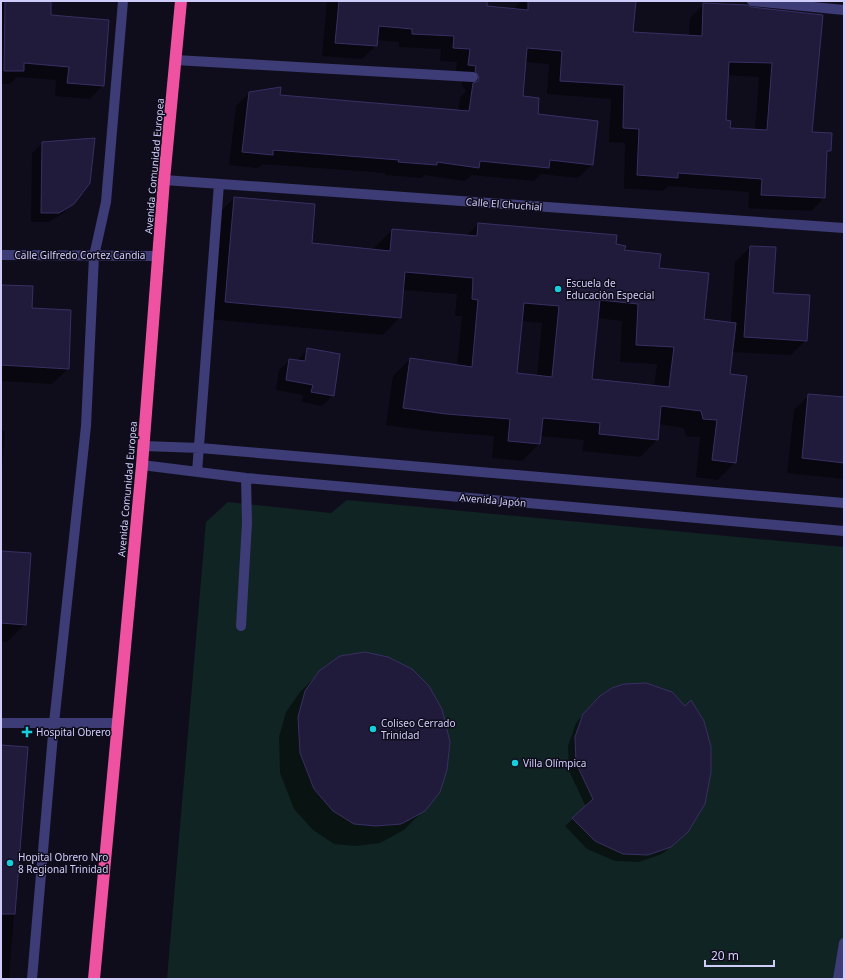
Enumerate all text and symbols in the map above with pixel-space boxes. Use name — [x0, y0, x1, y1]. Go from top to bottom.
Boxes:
street label: Avenida Comunidad Europea — [141, 97, 167, 235]
street label: Calle El Chuchial — [465, 194, 543, 214]
street label: Calle Gilfredo Cortez Candia — [15, 248, 145, 262]
place label: Escuela de Educaciòn Especial — [566, 276, 654, 302]
marker: Escuela de Educaciòn Especial — [553, 284, 563, 294]
street label: Avenida Comunidad Europea — [114, 420, 140, 558]
street label: Avenida Japón — [459, 490, 527, 510]
place label: Coliseo Cerrado Trinidad — [381, 716, 455, 742]
marker: Coliseo Cerrado Trinidad — [368, 724, 378, 734]
place label: Hospital Obrero — [36, 725, 111, 739]
marker: Hospital Obrero — [21, 726, 33, 738]
place label: Villa Olímpica — [523, 756, 586, 770]
marker: Villa Olímpica — [510, 758, 520, 768]
place label: Hopital Obrero Nro 8 Regional Trinidad — [18, 850, 108, 876]
marker: Hopital Obrero Nro 8 Regional Trinidad — [5, 858, 15, 868]
scale bar — [705, 942, 774, 968]
text: 20 m — [711, 947, 739, 964]

